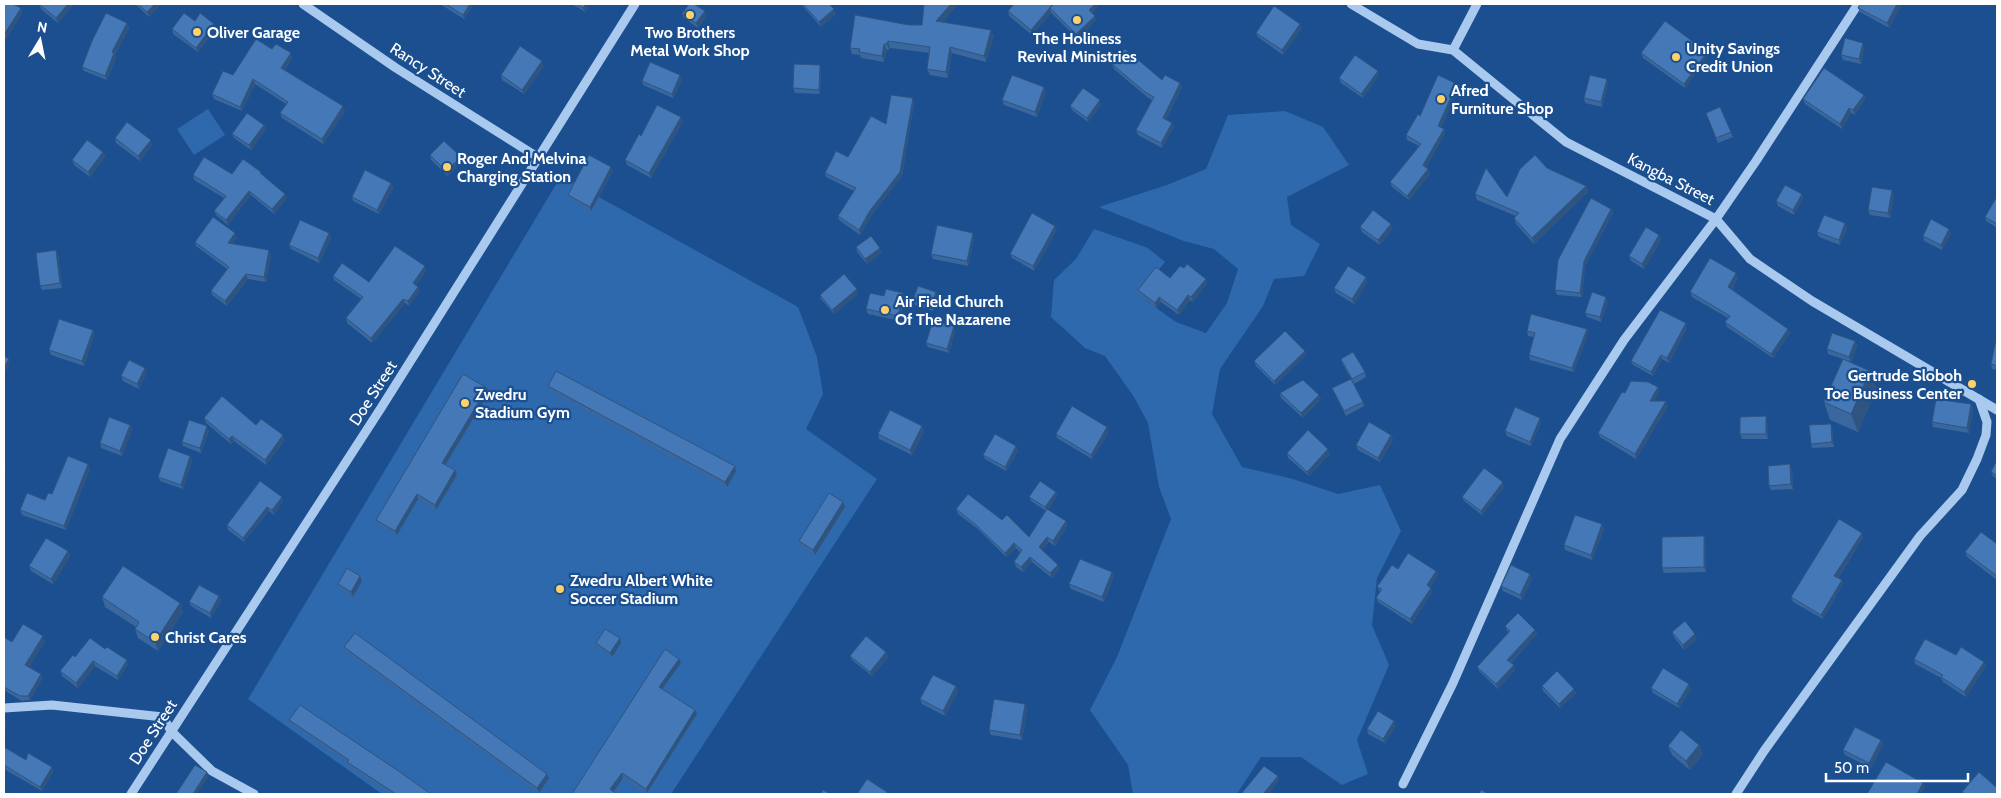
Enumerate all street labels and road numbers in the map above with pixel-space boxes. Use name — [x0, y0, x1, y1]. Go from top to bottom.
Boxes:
street label: Rancy Street — [387, 39, 470, 102]
street label: Kangba Street — [1624, 149, 1718, 209]
street label: Doe Street — [345, 357, 401, 429]
street label: Doe Street — [125, 696, 181, 768]

